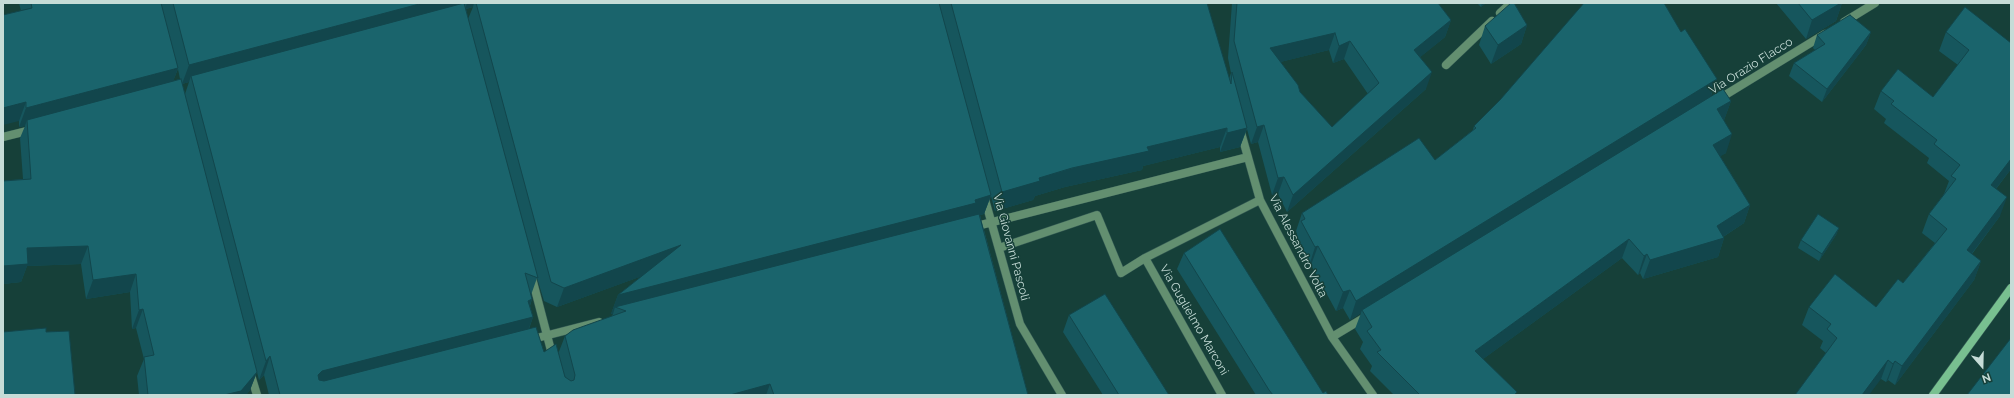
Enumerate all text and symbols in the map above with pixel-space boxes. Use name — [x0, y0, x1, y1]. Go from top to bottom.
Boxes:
street label: Via Orazio Flacco — [1707, 34, 1795, 98]
street label: Via Giovanni Pascoli — [990, 192, 1032, 302]
street label: Via Alessandro Volta — [1266, 192, 1330, 300]
street label: Via Guglielmo Marconi — [1156, 262, 1232, 378]
north arrow — [1962, 346, 2002, 386]
text: N — [1980, 370, 1992, 385]

